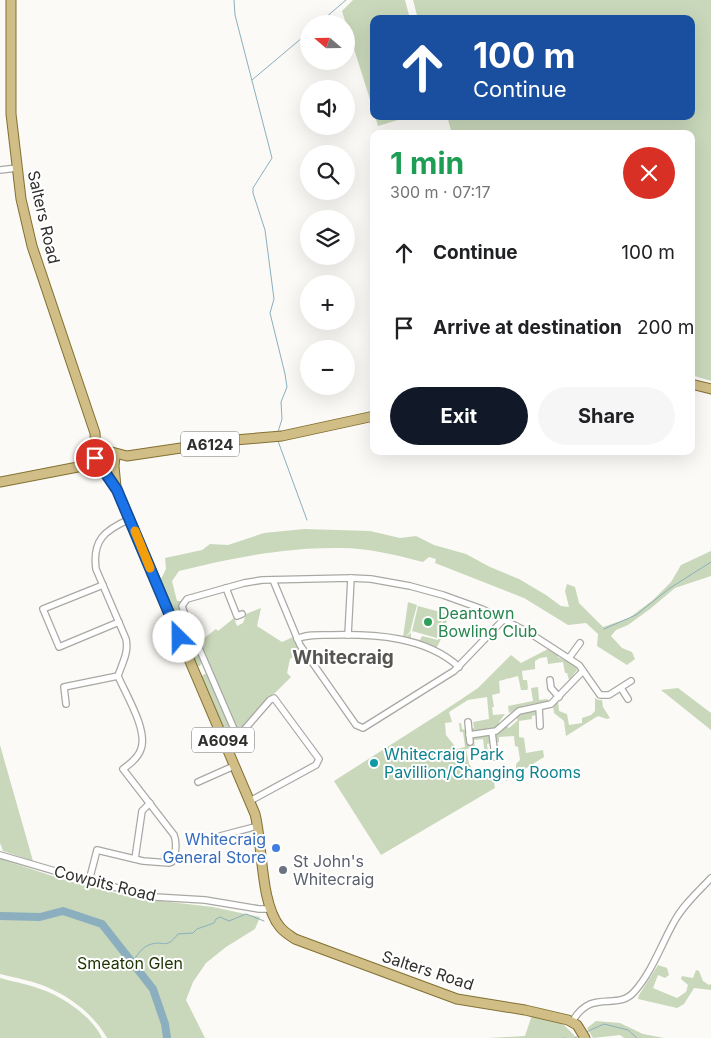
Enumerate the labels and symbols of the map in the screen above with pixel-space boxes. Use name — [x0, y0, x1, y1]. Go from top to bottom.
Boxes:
north arrow — [300, 15, 355, 70]
street label: Salters Road — [24, 168, 64, 266]
road number: A6124 — [181, 432, 239, 456]
pin — [74, 437, 116, 479]
place label: Deantown Bowling Club — [438, 603, 537, 641]
position arrow — [152, 610, 204, 662]
marker: Deantown Bowling Club — [422, 616, 434, 628]
district label: Whitecraig — [292, 646, 394, 669]
road number: A6094 — [192, 728, 254, 752]
place label: Whitecraig Park Pavillion/Changing Rooms — [384, 744, 581, 782]
marker: Whitecraig Park Pavillion/Changing Rooms — [368, 757, 380, 769]
place label: Whitecraig General Store — [163, 829, 266, 867]
marker: Whitecraig General Store — [270, 842, 282, 854]
place label: St John's Whitecraig — [293, 851, 374, 889]
street label: Cowpits Road — [52, 861, 158, 905]
marker: St John's Whitecraig — [277, 864, 289, 876]
street label: Salters Road — [380, 946, 476, 994]
park label: Smeaton Glen — [77, 953, 183, 973]

